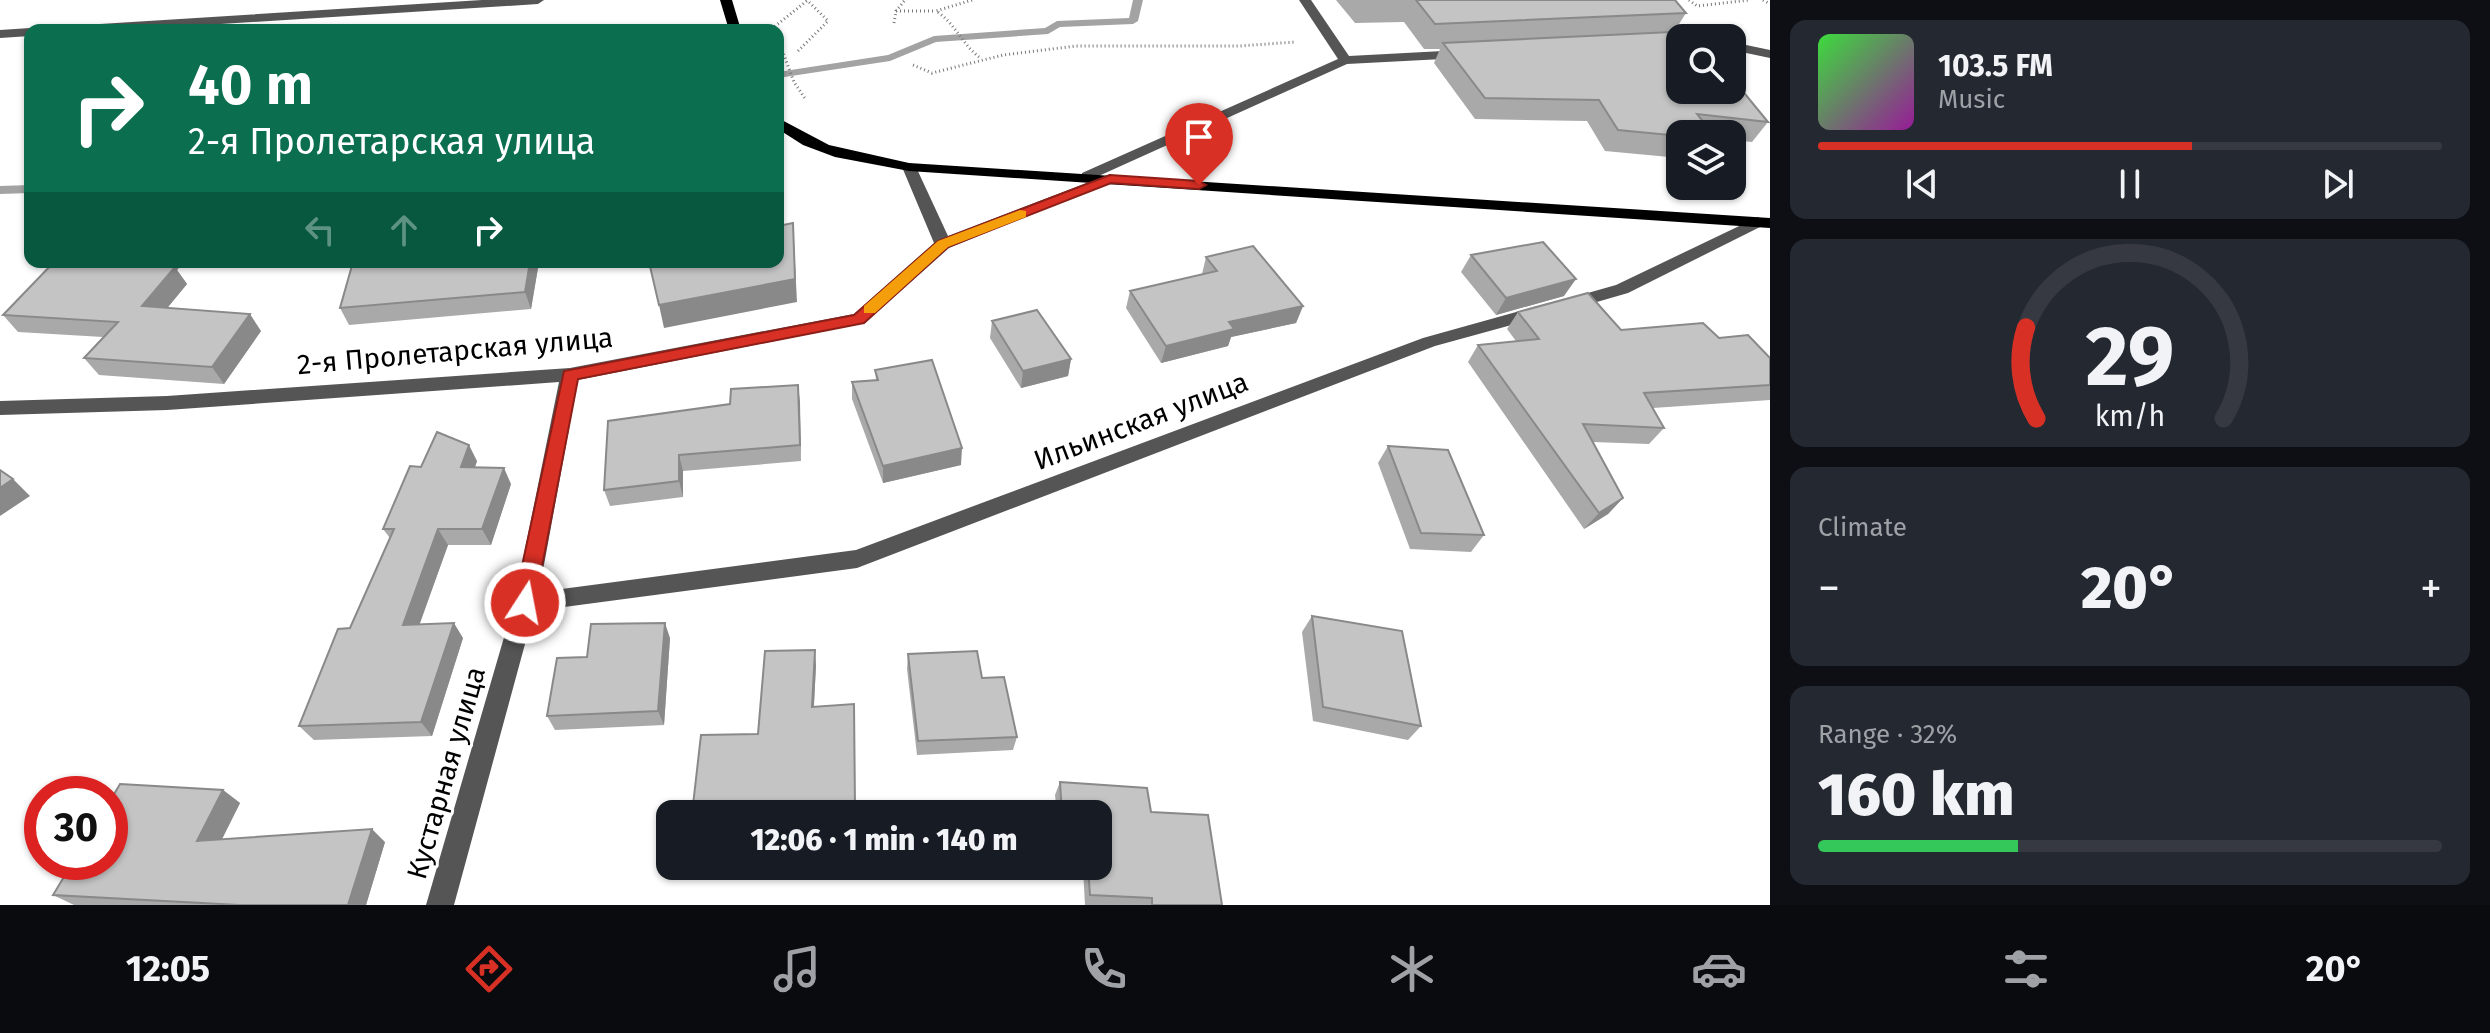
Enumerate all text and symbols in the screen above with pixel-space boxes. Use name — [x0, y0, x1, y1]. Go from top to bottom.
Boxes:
map controls — [1666, 24, 1746, 200]
button: search — [1666, 24, 1746, 104]
text: 103.5 FM — [1938, 48, 2053, 84]
text: 40 m — [188, 52, 313, 119]
icon: right — [56, 56, 160, 160]
text: Music — [1938, 84, 2005, 115]
pin — [1165, 103, 1233, 185]
icon: arrive — [1177, 115, 1221, 159]
text: 2-я Пролетарская улица — [188, 120, 595, 164]
button: layers — [1666, 120, 1746, 200]
icon: previous — [1900, 162, 1944, 206]
icon: pause — [2108, 162, 2152, 206]
icon: next — [2316, 162, 2360, 206]
icon: left — [298, 208, 342, 252]
icon: ahead — [382, 208, 426, 252]
icon: right — [466, 208, 510, 252]
text: 29 — [2086, 307, 2174, 407]
street label: 2-я Пролетарская улица — [296, 321, 614, 381]
street label: Ильинская улица — [1029, 365, 1253, 477]
text: km/h — [2095, 399, 2165, 434]
text: Climate — [1818, 512, 1907, 543]
text: 20° — [2081, 552, 2179, 624]
position arrow — [483, 561, 567, 645]
text: − — [1818, 562, 1840, 615]
text: + — [2420, 562, 2442, 615]
street label: Кустарная улица — [400, 663, 492, 883]
text: Range · 32% — [1818, 719, 1957, 750]
text: 160 km — [1818, 759, 2014, 831]
speed limit sign: 30 — [24, 776, 128, 880]
text: 12:06 · 1 min · 140 m — [750, 822, 1018, 858]
icon: directions — [461, 941, 517, 997]
icon: music — [769, 941, 825, 997]
icon: phone — [1076, 941, 1132, 997]
icon: climate — [1384, 941, 1440, 997]
icon: car — [1691, 941, 1747, 997]
icon: filters — [1998, 941, 2054, 997]
text: 12:05 — [126, 947, 210, 991]
text: 20° — [2306, 947, 2364, 991]

